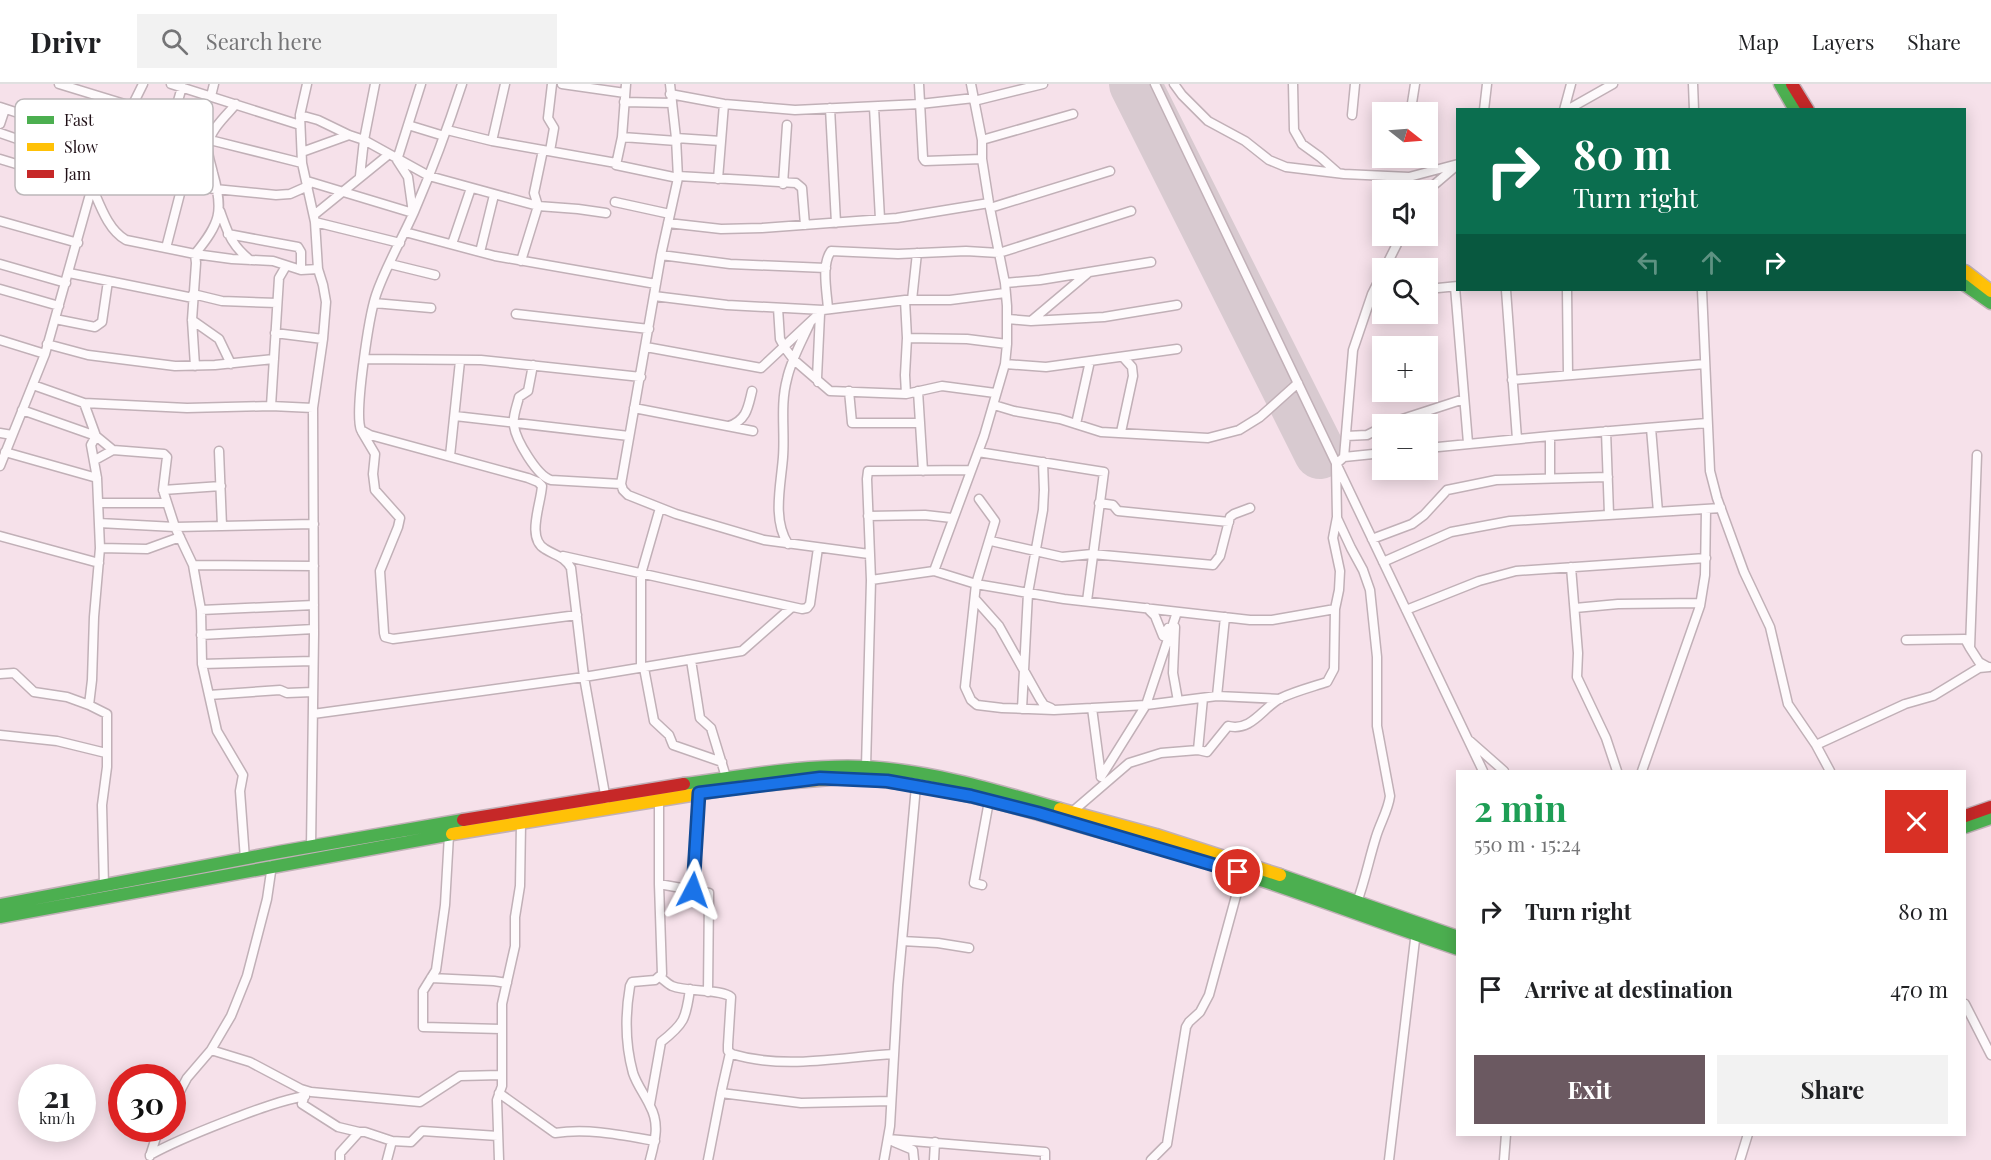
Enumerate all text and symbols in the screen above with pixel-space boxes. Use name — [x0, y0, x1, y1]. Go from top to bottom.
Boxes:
search box — [137, 14, 557, 68]
text: Drivr — [30, 23, 101, 60]
icon: search — [158, 25, 191, 58]
text: Search here — [206, 26, 322, 56]
text: Map — [1738, 27, 1779, 55]
text: Layers — [1812, 27, 1874, 55]
text: Share — [1907, 27, 1961, 55]
legend — [15, 99, 213, 195]
north arrow — [1372, 102, 1438, 168]
map controls — [1372, 102, 1438, 480]
text: Fast — [64, 109, 94, 130]
text: 80 m — [1573, 125, 1671, 181]
icon: right — [1474, 132, 1552, 210]
text: Slow — [64, 136, 99, 157]
text: Jam — [63, 163, 91, 184]
text: Turn right — [1573, 179, 1698, 215]
button: sound — [1372, 180, 1438, 246]
icon: left — [1632, 246, 1665, 279]
icon: ahead — [1695, 246, 1728, 279]
icon: right — [1758, 246, 1791, 279]
button: search — [1372, 258, 1438, 324]
button: + — [1372, 336, 1438, 402]
button: − — [1372, 414, 1438, 480]
text: 2 min — [1474, 783, 1567, 831]
button: close — [1885, 790, 1948, 853]
text: 550 m · 15:24 — [1474, 830, 1581, 857]
pin — [1212, 846, 1263, 897]
icon: arrive — [1221, 855, 1254, 888]
position arrow — [661, 858, 725, 922]
icon: right — [1474, 895, 1507, 928]
text: Turn right — [1525, 896, 1631, 926]
text: 80 m — [1898, 896, 1948, 926]
icon: arrive — [1474, 973, 1507, 1006]
text: Arrive at destination — [1525, 974, 1733, 1004]
text: 470 m — [1890, 974, 1948, 1004]
button: Exit — [1474, 1055, 1705, 1124]
button: Share — [1717, 1055, 1948, 1124]
speed limit sign: 30 — [108, 1064, 186, 1142]
text: 21 — [43, 1076, 71, 1116]
text: km/h — [39, 1108, 75, 1128]

